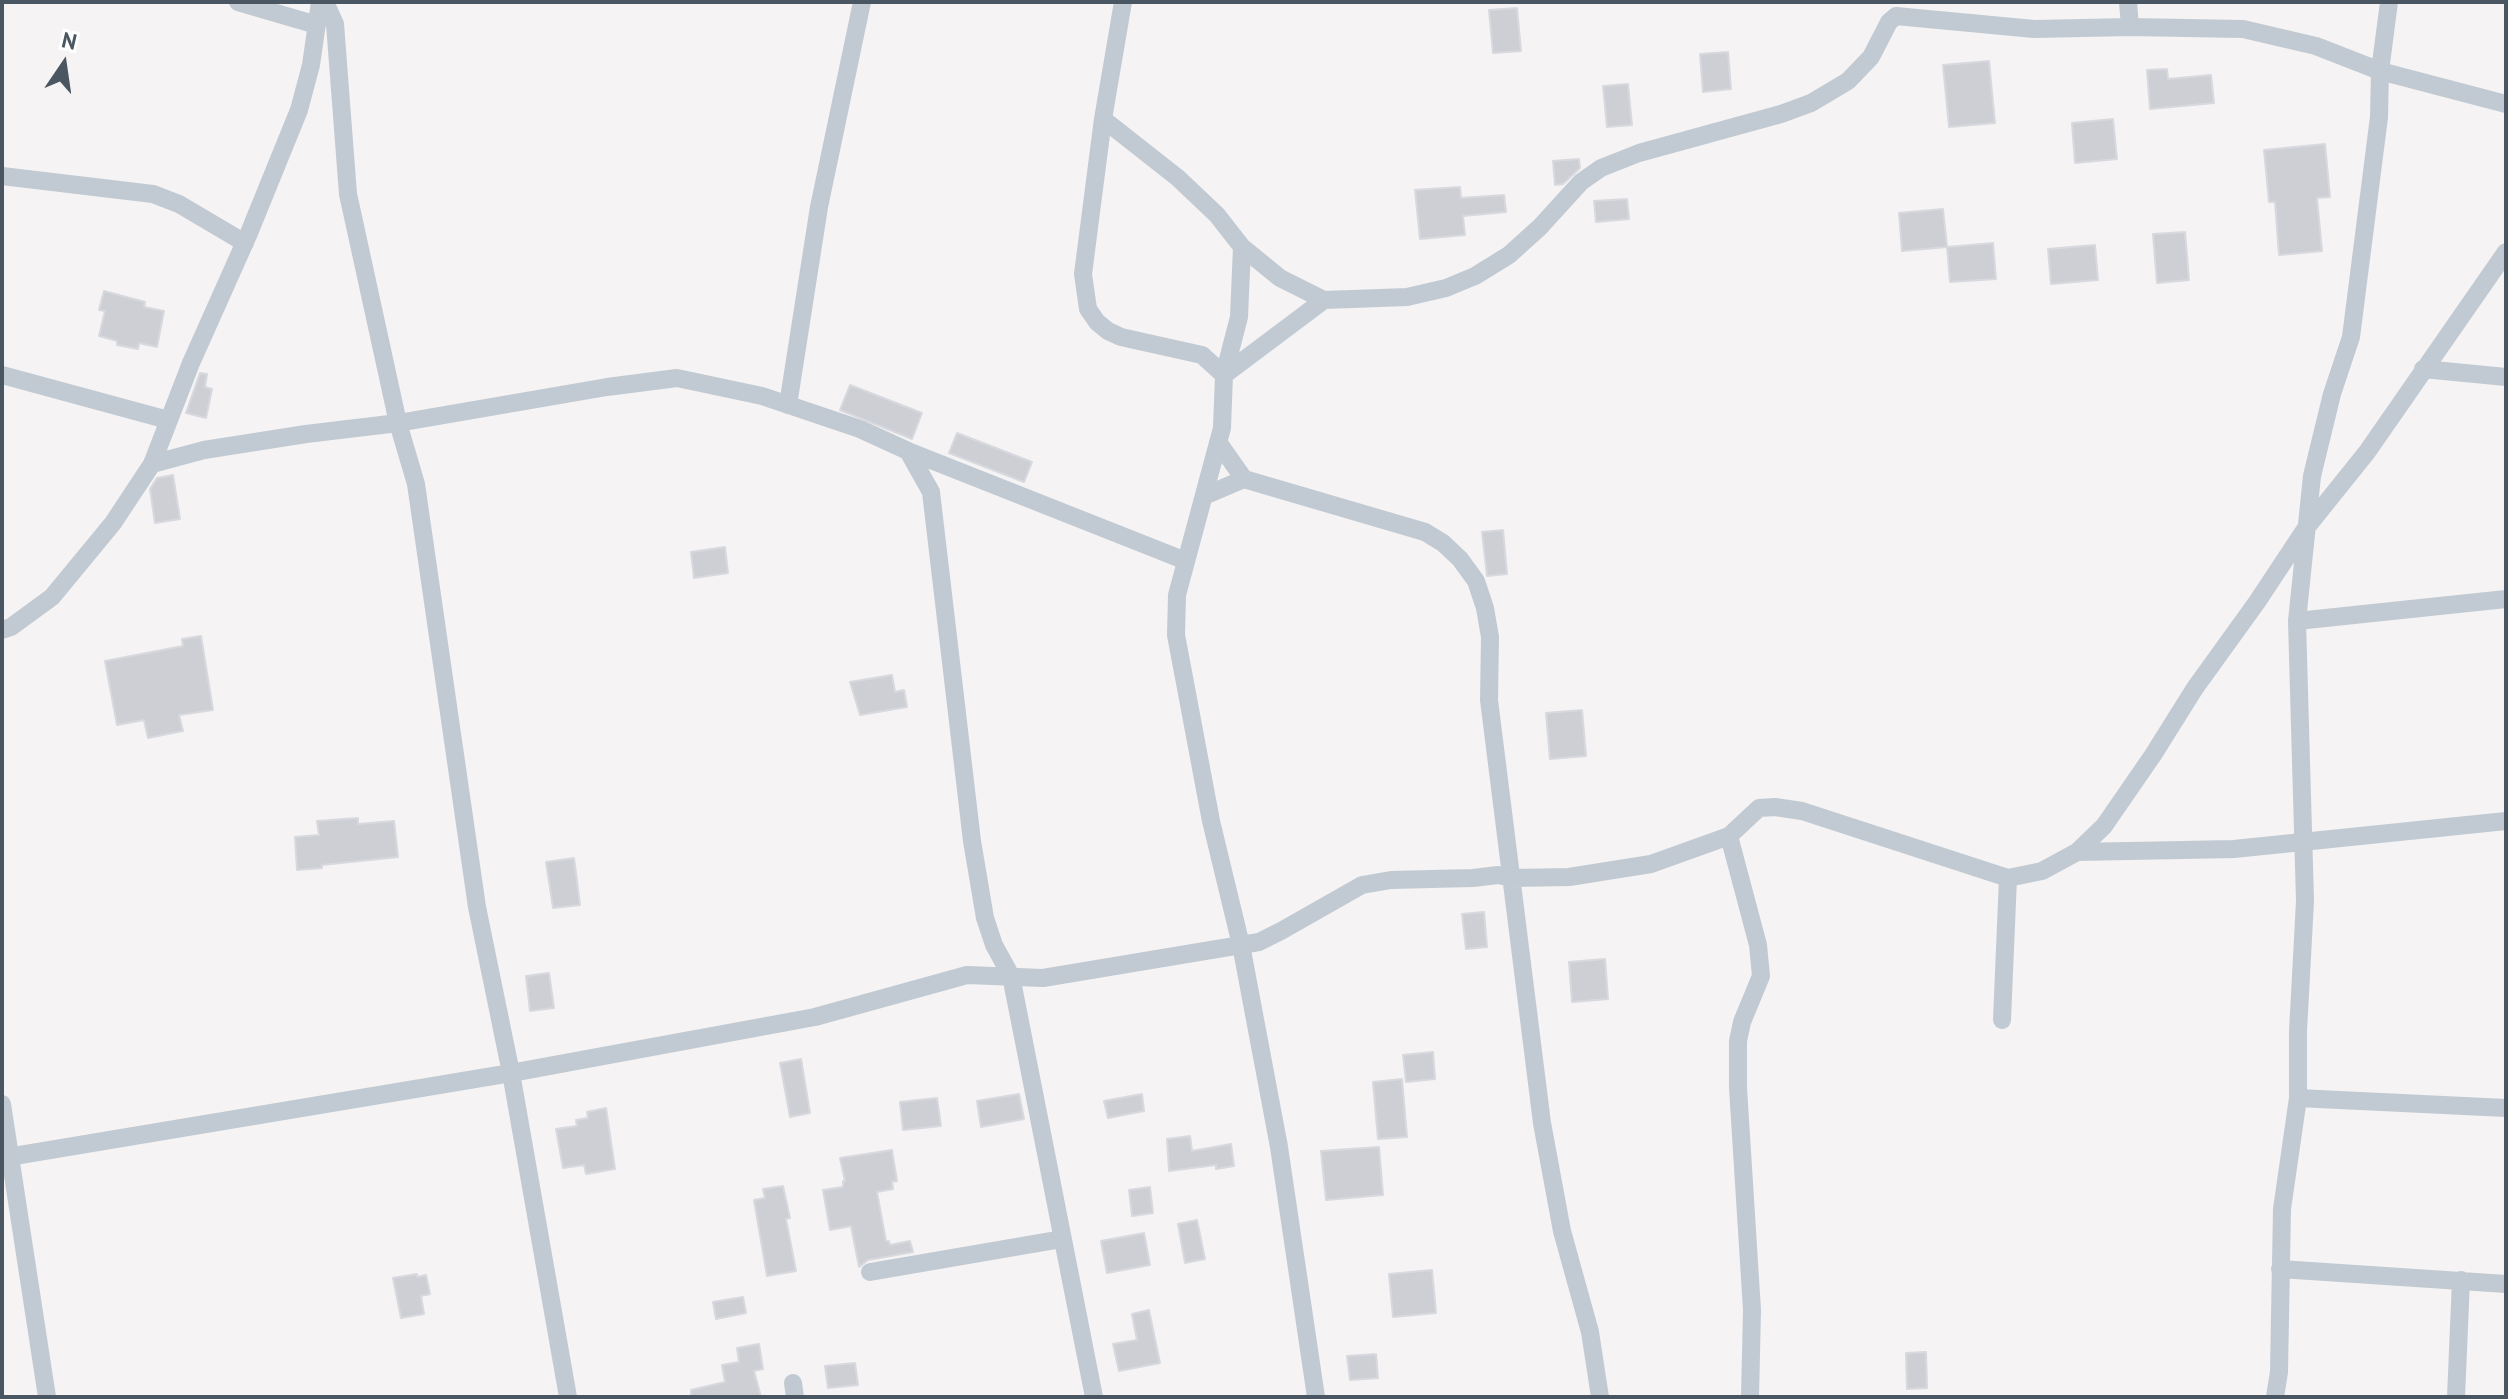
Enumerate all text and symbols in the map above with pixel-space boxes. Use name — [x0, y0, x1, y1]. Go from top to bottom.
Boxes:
north arrow — [24, 24, 104, 104]
text: N — [59, 25, 80, 56]

